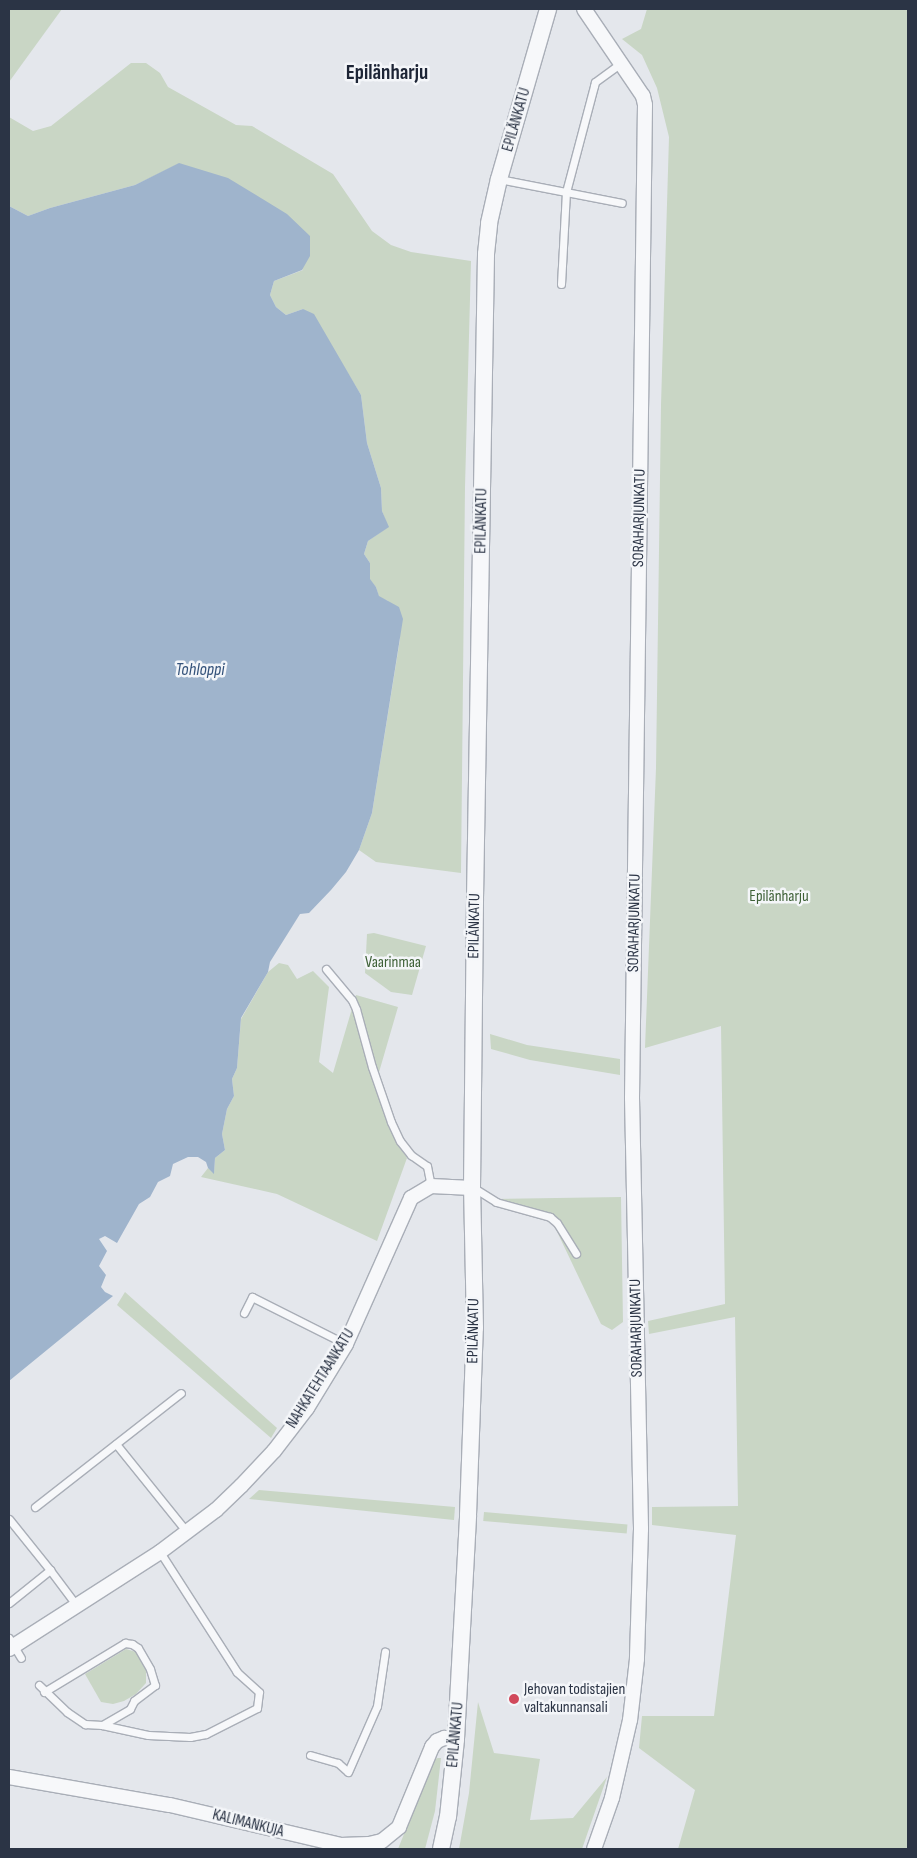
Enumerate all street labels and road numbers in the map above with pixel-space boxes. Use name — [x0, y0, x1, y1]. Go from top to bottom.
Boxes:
street label: EPILÄNKATU — [499, 86, 535, 154]
street label: SORAHARJUNKATU — [630, 469, 650, 567]
street label: EPILÄNKATU — [472, 488, 492, 554]
street label: SORAHARJUNKATU — [625, 874, 645, 972]
street label: EPILÄNKATU — [465, 893, 485, 959]
street label: SORAHARJUNKATU — [627, 1279, 647, 1377]
street label: EPILÄNKATU — [464, 1298, 484, 1364]
street label: NAHKATEHTAANKATU — [283, 1326, 359, 1432]
street label: EPILÄNKATU — [444, 1702, 468, 1768]
street label: KALIMANKUJA — [210, 1806, 286, 1842]

